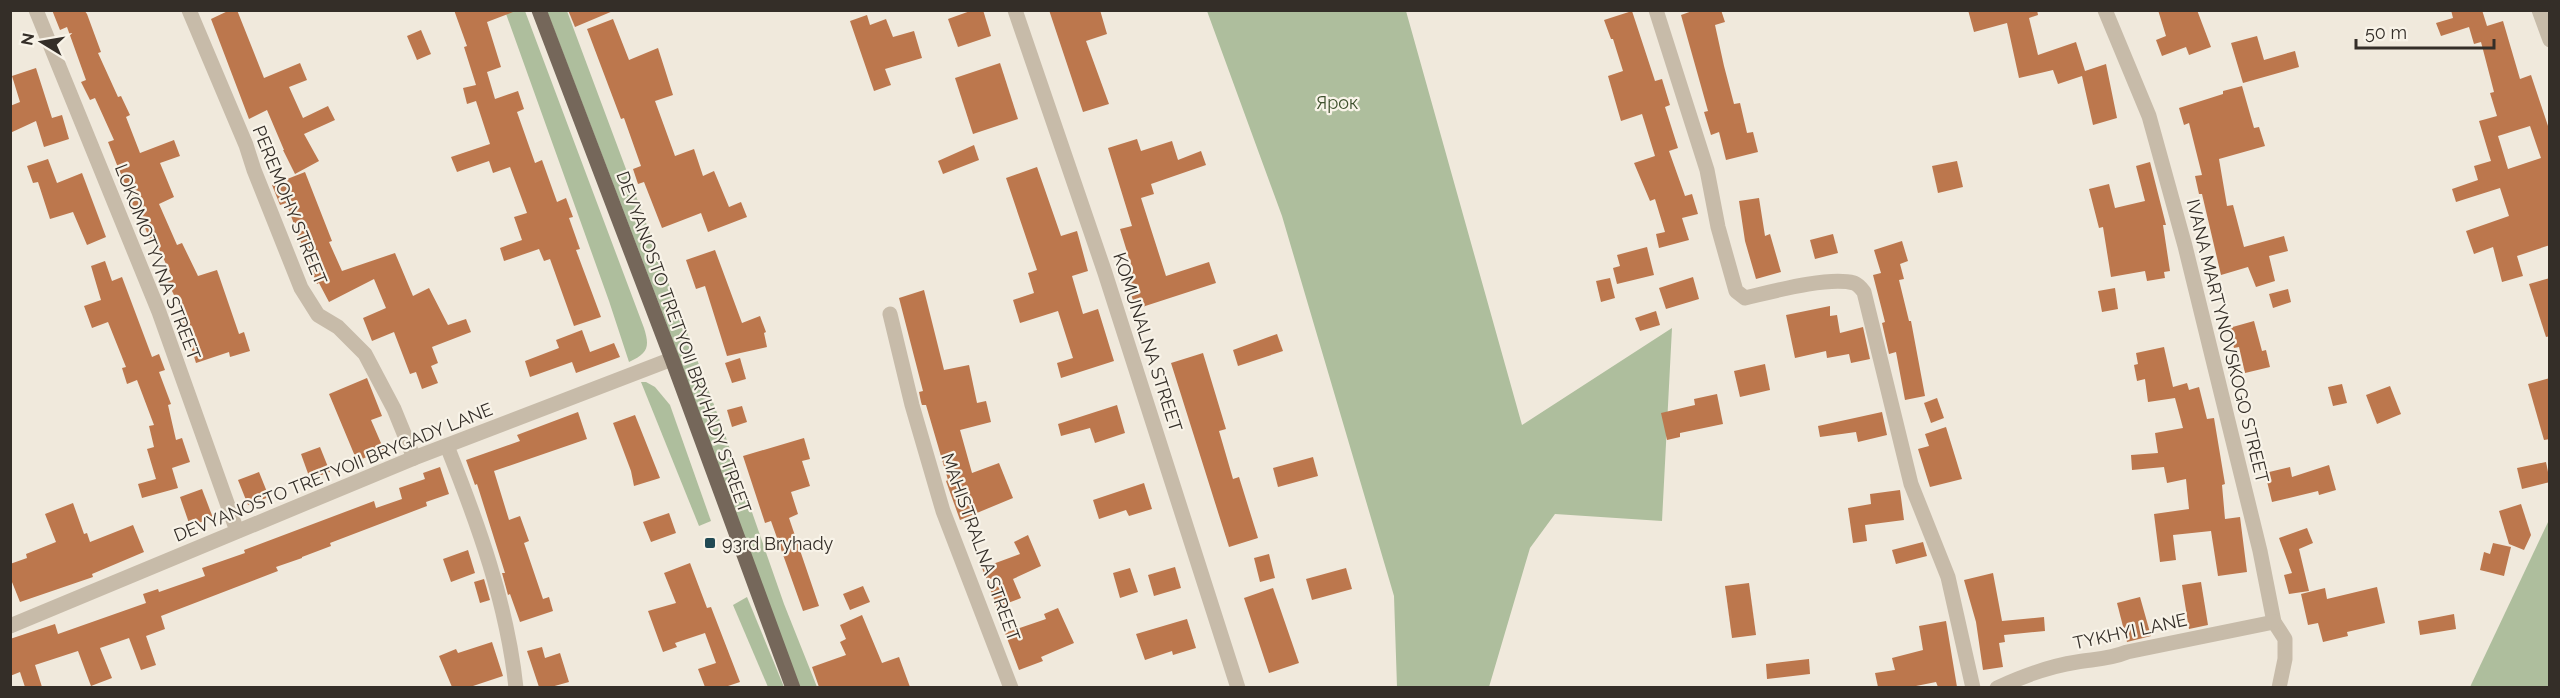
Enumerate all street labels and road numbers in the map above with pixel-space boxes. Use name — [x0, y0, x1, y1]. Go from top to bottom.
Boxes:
street label: PEREMOHY STREET — [248, 122, 332, 288]
street label: LOKOMOTYVNA STREET — [111, 161, 205, 363]
street label: DEVYANOSTO TRETYOII BRYHADY STREET — [612, 168, 756, 516]
street label: IVANA MARTYNOVSKOGO STREET — [2183, 197, 2273, 485]
street label: KOMUNALNA STREET — [1109, 250, 1187, 434]
street label: DEVYANOSTO TRETYOII BRYGADY LANE — [171, 398, 495, 546]
street label: MAHISTRALNA STREET — [937, 450, 1025, 644]
street label: TYKHYI LANE — [2071, 609, 2189, 653]

